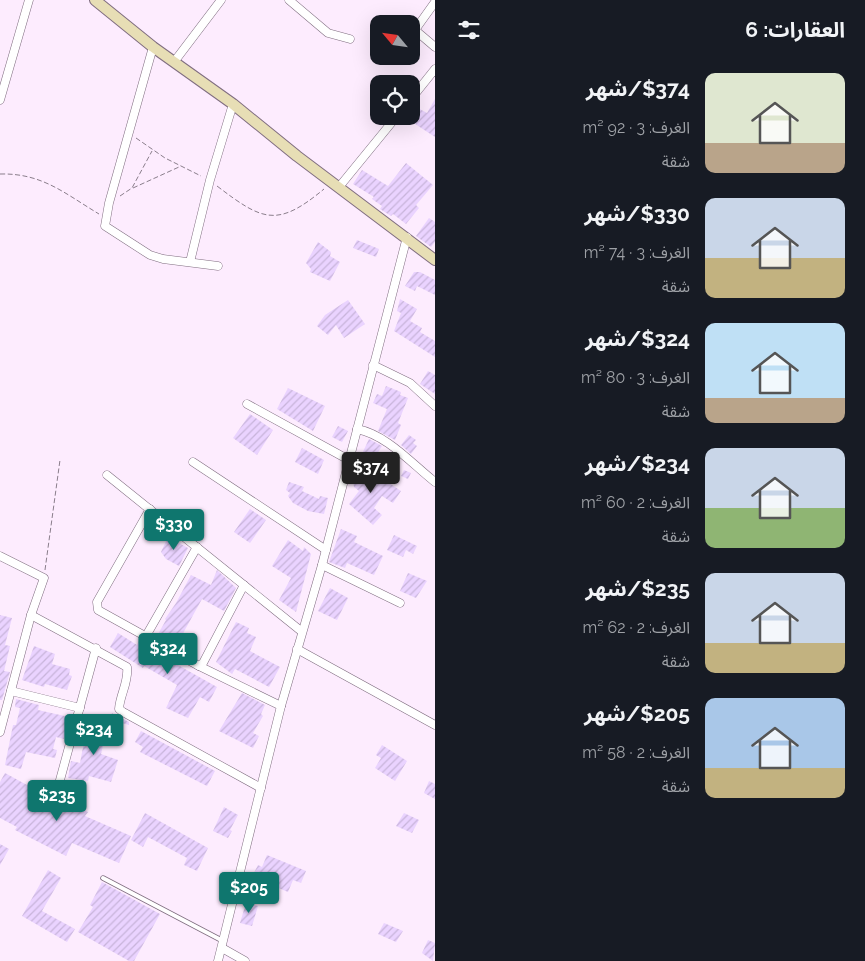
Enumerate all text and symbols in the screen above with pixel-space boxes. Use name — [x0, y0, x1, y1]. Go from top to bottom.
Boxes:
north arrow — [370, 15, 420, 65]
map controls — [370, 15, 420, 125]
icon: filters — [455, 16, 483, 44]
text: العقارات: 6 — [745, 17, 845, 42]
button: locate — [370, 75, 420, 125]
text: $374/شهر — [586, 76, 690, 101]
icon: home — [745, 93, 805, 153]
text: الغرف: 3 · 92 m² — [583, 118, 690, 137]
text: شقة — [662, 152, 690, 171]
text: $330/شهر — [584, 201, 690, 226]
icon: home — [745, 218, 805, 278]
text: الغرف: 3 · 74 m² — [584, 243, 690, 262]
text: شقة — [662, 277, 690, 296]
text: $324/شهر — [585, 326, 690, 351]
icon: home — [745, 343, 805, 403]
text: الغرف: 3 · 80 m² — [581, 368, 690, 387]
text: شقة — [662, 402, 690, 421]
text: $234/شهر — [585, 451, 690, 476]
pin: $374 — [341, 452, 401, 494]
text: $374 — [353, 458, 389, 477]
icon: home — [745, 468, 805, 528]
text: الغرف: 2 · 60 m² — [581, 493, 690, 512]
pin: $330 — [144, 508, 204, 551]
text: $330 — [155, 515, 193, 534]
text: شقة — [662, 527, 690, 546]
text: $235/شهر — [585, 576, 690, 601]
icon: home — [745, 593, 805, 653]
text: الغرف: 2 · 62 m² — [582, 618, 690, 637]
pin: $324 — [138, 632, 198, 675]
text: $324 — [149, 639, 187, 658]
text: شقة — [662, 652, 690, 671]
text: $205/شهر — [584, 701, 690, 726]
pin: $234 — [64, 714, 124, 756]
icon: home — [745, 718, 805, 778]
text: $234 — [75, 720, 113, 739]
text: الغرف: 2 · 58 m² — [582, 743, 690, 762]
text: شقة — [662, 777, 690, 796]
pin: $235 — [27, 780, 87, 822]
text: $235 — [39, 786, 75, 805]
pin: $205 — [219, 872, 279, 914]
text: $205 — [230, 878, 268, 897]

